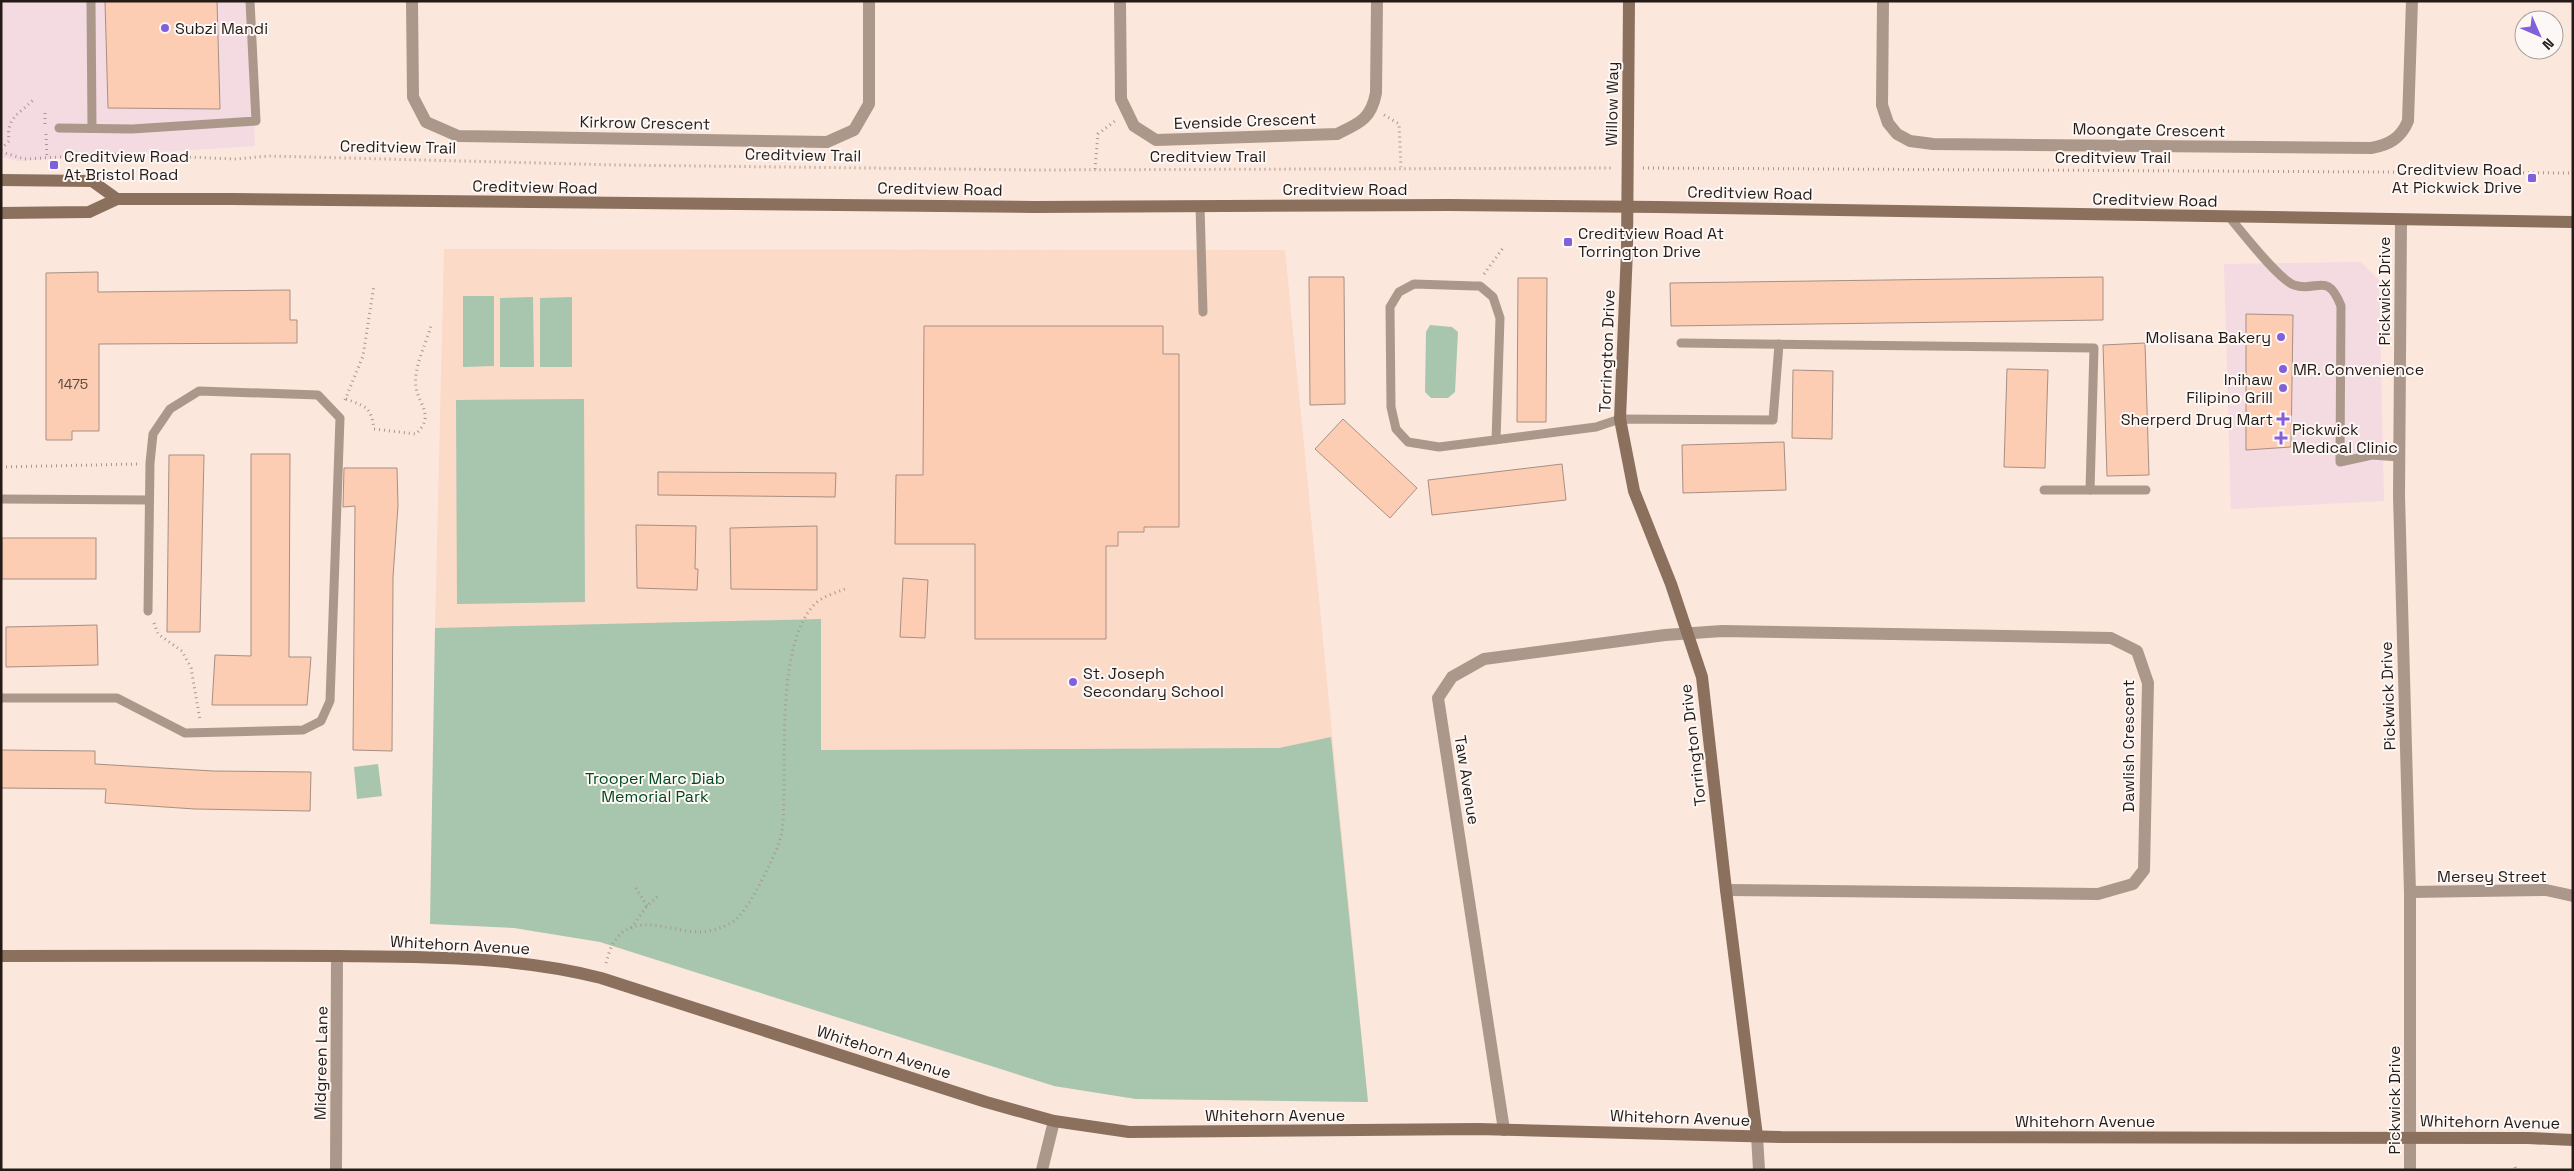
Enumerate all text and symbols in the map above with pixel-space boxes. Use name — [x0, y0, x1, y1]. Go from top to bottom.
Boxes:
north arrow — [2514, 10, 2564, 60]
place label: Subzi Mandi — [175, 18, 268, 39]
marker: Subzi Mandi — [159, 22, 171, 34]
text: N — [2539, 35, 2558, 54]
street label: Willow Way — [1601, 61, 1623, 147]
street label: Evenside Crescent — [1173, 108, 1317, 134]
street label: Kirkrow Crescent — [580, 111, 710, 135]
street label: Moongate Crescent — [2072, 118, 2226, 142]
street label: Creditview Trail — [340, 135, 456, 159]
street label: Creditview Trail — [745, 143, 861, 167]
place label: Creditview Road At Bristol Road — [64, 146, 189, 185]
street label: Creditview Trail — [1150, 146, 1266, 167]
street label: Creditview Trail — [2055, 147, 2171, 168]
marker: Creditview Road At Bristol Road — [48, 159, 60, 171]
place label: Creditview Road At Pickwick Drive — [2392, 159, 2522, 198]
marker: Creditview Road At Pickwick Drive — [2526, 172, 2538, 184]
street label: Creditview Road — [472, 175, 598, 199]
street label: Creditview Road — [877, 177, 1003, 201]
street label: Creditview Road — [1282, 179, 1408, 200]
street label: Creditview Road — [1687, 181, 1813, 205]
street label: Creditview Road — [2092, 188, 2218, 212]
place label: Creditview Road At Torrington Drive — [1578, 223, 1724, 262]
marker: Creditview Road At Torrington Drive — [1562, 236, 1574, 248]
street label: Pickwick Drive — [2374, 236, 2395, 346]
street label: Torrington Drive — [1594, 289, 1620, 413]
place label: Molisana Bakery — [2145, 327, 2271, 348]
marker: Molisana Bakery — [2275, 331, 2287, 343]
place label: MR. Convenience — [2293, 359, 2424, 380]
marker: MR. Convenience — [2277, 363, 2289, 375]
place label: Inihaw Filipino Grill — [2186, 369, 2273, 408]
house number: 1475 — [58, 375, 88, 393]
marker: Inihaw Filipino Grill — [2277, 382, 2289, 394]
place label: Sherperd Drug Mart — [2121, 409, 2273, 430]
marker: Sherperd Drug Mart — [2277, 413, 2289, 425]
place label: Pickwick Medical Clinic — [2292, 419, 2398, 458]
marker: Pickwick Medical Clinic — [2274, 431, 2288, 445]
street label: Pickwick Drive — [2376, 641, 2400, 751]
place label: St. Joseph Secondary School — [1083, 663, 1224, 702]
marker: St. Joseph Secondary School — [1067, 676, 1079, 688]
street label: Dawlish Crescent — [2118, 680, 2139, 812]
street label: Torrington Drive — [1675, 683, 1711, 807]
street label: Taw Avenue — [1450, 734, 1484, 826]
park label: Trooper Marc Diab Memorial Park — [585, 768, 725, 807]
street label: Mersey Street — [2437, 866, 2547, 887]
street label: Whitehorn Avenue — [389, 931, 531, 959]
street label: Midgreen Lane — [310, 1006, 332, 1120]
street label: Whitehorn Avenue — [814, 1020, 954, 1084]
street label: Pickwick Drive — [2384, 1045, 2405, 1155]
street label: Whitehorn Avenue — [1205, 1105, 1345, 1126]
street label: Whitehorn Avenue — [1610, 1105, 1750, 1131]
street label: Whitehorn Avenue — [2420, 1110, 2560, 1134]
street label: Whitehorn Avenue — [2015, 1111, 2155, 1132]

